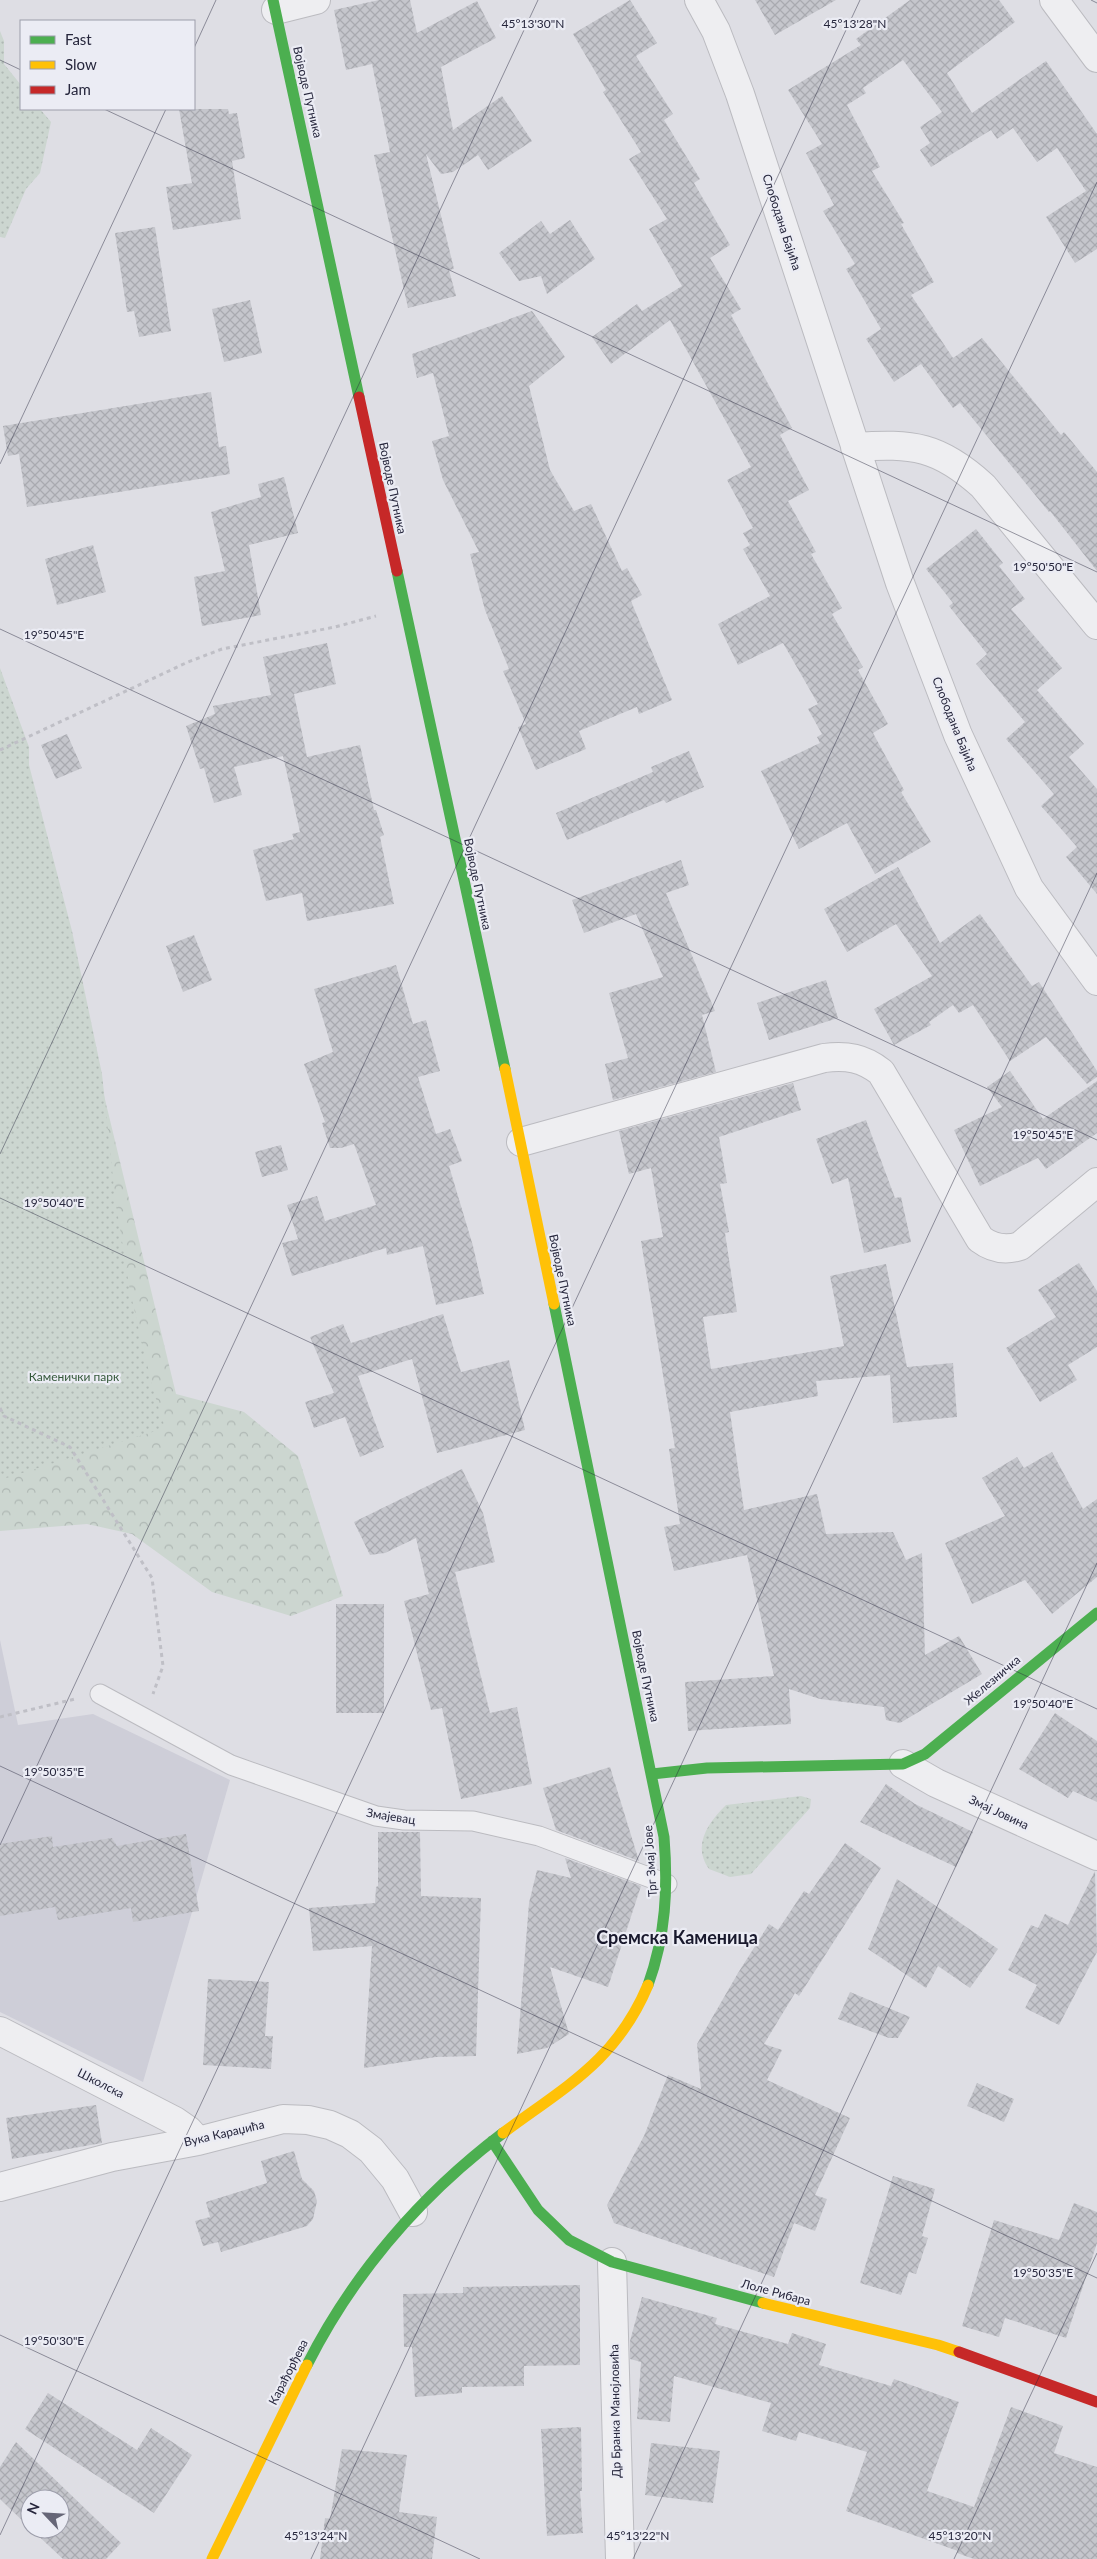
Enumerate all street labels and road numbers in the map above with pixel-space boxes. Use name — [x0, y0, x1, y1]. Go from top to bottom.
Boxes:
street label: Војводе Путника — [290, 45, 326, 139]
street label: Слободана Бајића — [759, 172, 805, 272]
street label: Војводе Путника — [376, 441, 410, 535]
street label: Слободана Бајића — [929, 675, 981, 773]
street label: Војводе Путника — [461, 837, 495, 931]
street label: Војводе Путника — [546, 1233, 580, 1327]
street label: Војводе Путника — [629, 1629, 663, 1723]
street label: Железничка — [961, 1652, 1023, 1708]
street label: Змај Јовина — [967, 1792, 1031, 1832]
street label: Змајевац — [365, 1805, 417, 1827]
street label: Трг Змај Јове — [640, 1825, 660, 1897]
street label: Школска — [75, 2065, 127, 2101]
street label: Вука Караџића — [182, 2116, 266, 2150]
street label: Лоле Рибара — [739, 2275, 812, 2308]
street label: Карађорђева — [265, 2337, 311, 2407]
street label: Др Бранка Манојловића — [606, 2344, 624, 2478]

